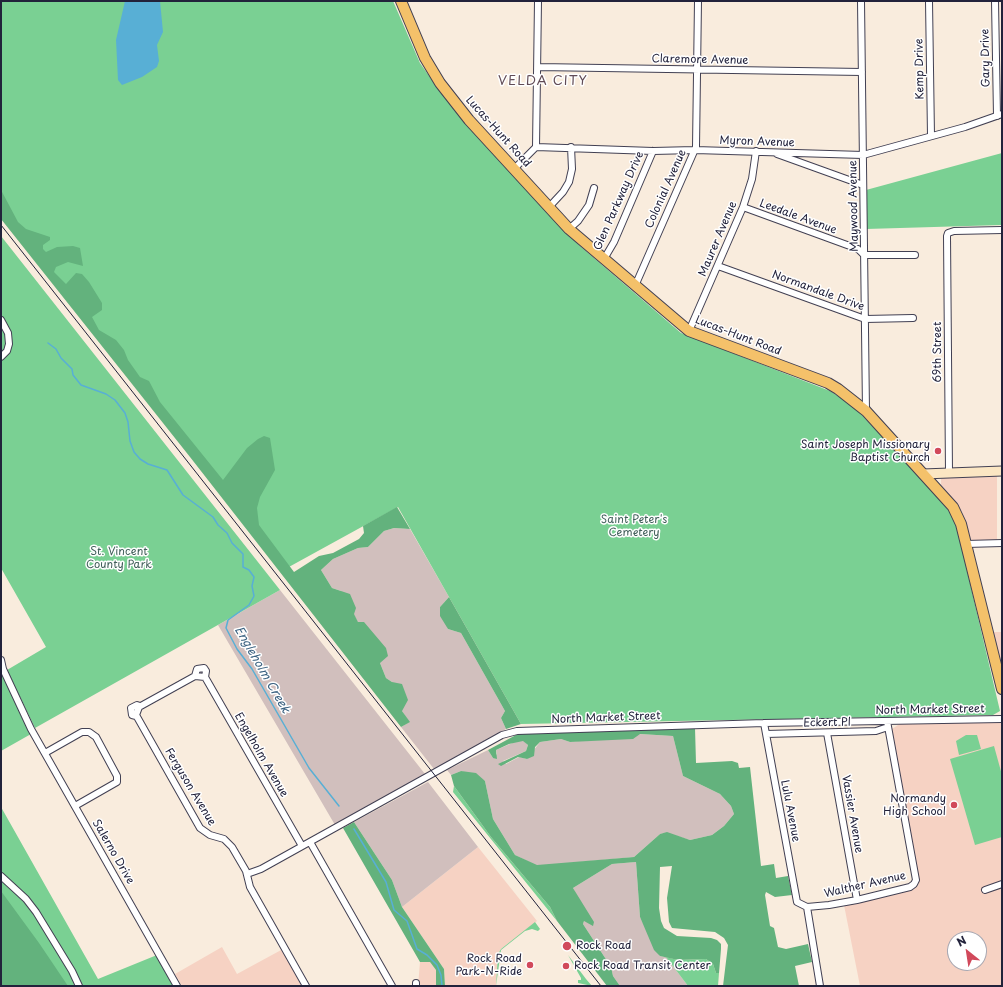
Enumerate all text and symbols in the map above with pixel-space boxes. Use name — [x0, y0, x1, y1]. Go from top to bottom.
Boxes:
street label: Gary Drive — [979, 29, 993, 87]
street label: Kemp Drive — [913, 38, 927, 100]
street label: Claremore Avenue — [651, 53, 749, 67]
district label: VELDA CITY — [498, 73, 588, 89]
street label: Lucas-Hunt Road — [463, 94, 533, 170]
street label: Myron Avenue — [719, 134, 795, 150]
street label: Colonial Avenue — [643, 148, 689, 230]
street label: Glen Parkway Drive — [591, 149, 647, 253]
street label: Maywood Avenue — [847, 160, 861, 252]
street label: Leedale Avenue — [758, 197, 838, 237]
street label: Maurer Avenue — [696, 199, 740, 279]
street label: Normandale Drive — [770, 268, 866, 314]
street label: Lucas-Hunt Road — [693, 314, 783, 358]
street label: 69th Street — [931, 322, 945, 382]
place label: Saint Joseph Missionary Baptist Church — [801, 438, 930, 464]
marker: Saint Joseph Missionary Baptist Church — [933, 446, 943, 456]
park label: Saint Peter's Cemetery — [601, 513, 667, 539]
park label: St. Vincent County Park — [86, 545, 152, 571]
water label: Engleholm Creek — [231, 624, 293, 716]
street label: North Market Street — [875, 702, 985, 718]
street label: North Market Street — [551, 709, 661, 727]
street label: Engelholm Avenue — [231, 710, 291, 800]
street label: Eckert Pl — [803, 716, 851, 730]
street label: Ferguson Avenue — [162, 746, 218, 828]
street label: Vassier Avenue — [839, 774, 865, 854]
street label: Lulu Avenue — [778, 779, 802, 843]
place label: Normandy High School — [883, 792, 946, 818]
marker: Normandy High School — [949, 800, 959, 810]
street label: Salerno Drive — [89, 817, 137, 887]
street label: Walther Avenue — [823, 869, 907, 901]
north arrow — [947, 931, 987, 971]
text: N — [953, 931, 969, 951]
place label: Rock Road — [576, 939, 631, 953]
marker: Rock Road — [561, 940, 573, 952]
place label: Rock Road Park-N-Ride — [455, 952, 522, 978]
place label: Rock Road Transit Center — [574, 959, 711, 973]
marker: Rock Road Park-N-Ride — [525, 960, 535, 970]
marker: Rock Road Transit Center — [561, 961, 571, 971]

